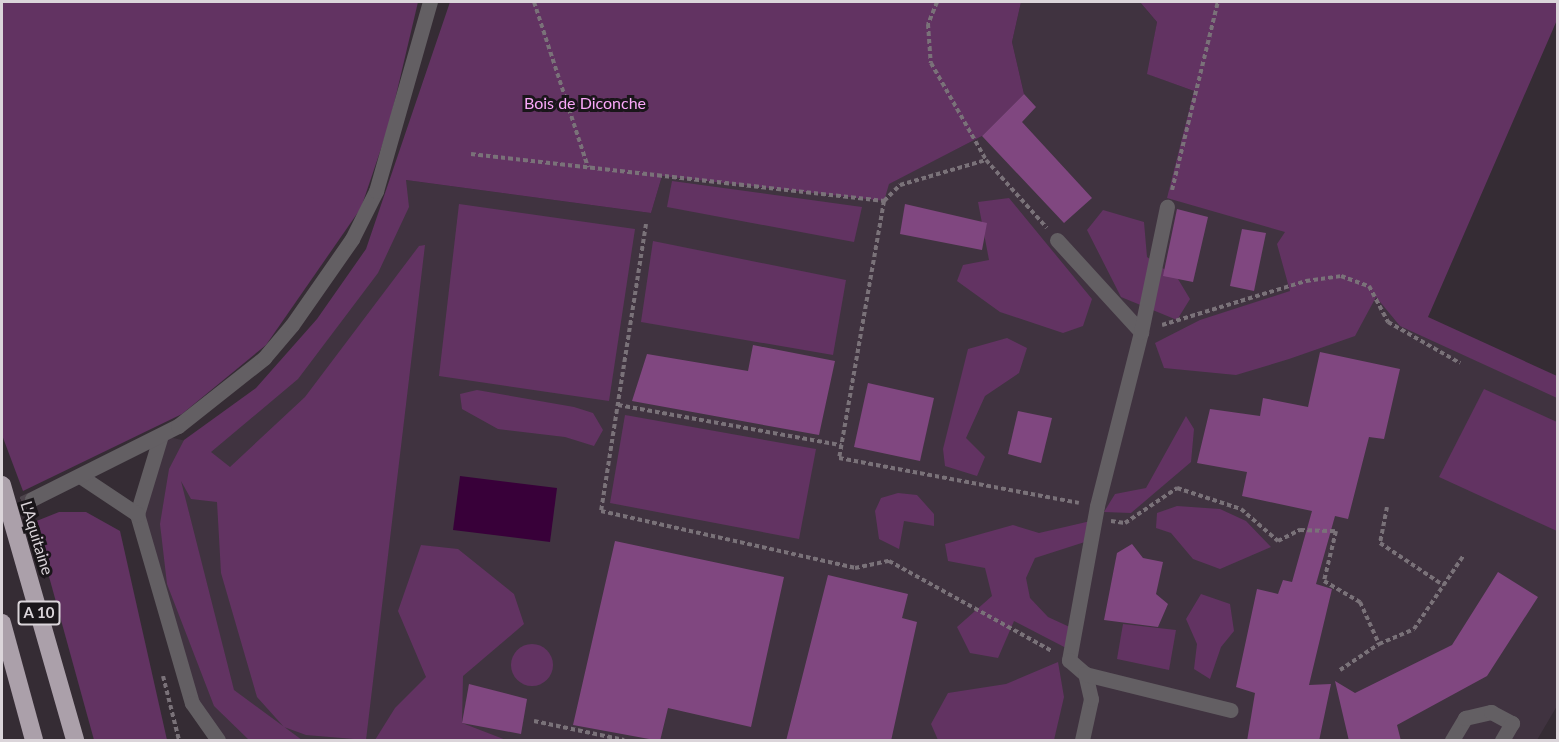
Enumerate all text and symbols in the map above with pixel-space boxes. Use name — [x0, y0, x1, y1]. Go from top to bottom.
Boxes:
park label: Bois de Diconche — [524, 93, 646, 113]
street label: L'Aquitaine — [17, 499, 57, 577]
road number: A 10 — [16, 601, 62, 625]

